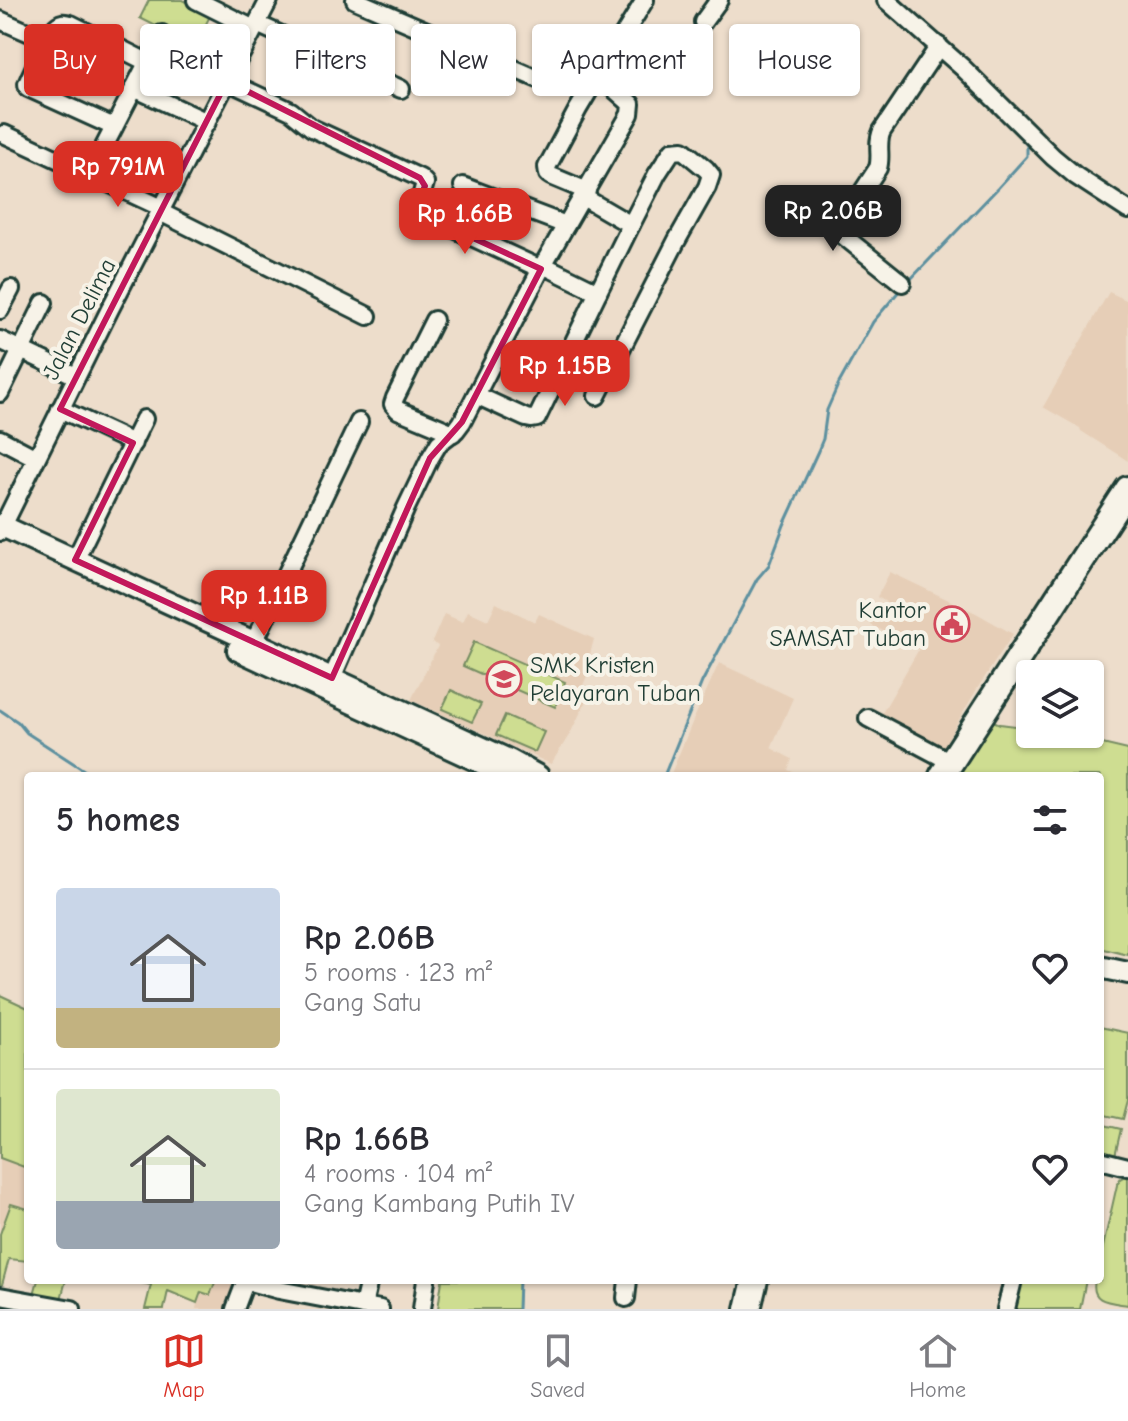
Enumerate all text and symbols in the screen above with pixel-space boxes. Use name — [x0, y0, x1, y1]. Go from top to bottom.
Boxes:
chip: Buy — [24, 24, 124, 96]
chip: Rent — [140, 24, 250, 96]
chip: Filters — [266, 24, 395, 96]
chip: New — [411, 24, 516, 96]
chip: Apartment — [532, 24, 713, 96]
chip: House — [729, 24, 860, 96]
pin: Rp 791M — [44, 141, 192, 209]
text: Rp 791M — [71, 152, 165, 182]
pin: Rp 2.06B — [750, 185, 916, 253]
pin: Rp 1.66B — [382, 188, 548, 256]
text: Rp 2.06B — [783, 196, 883, 226]
text: Rp 1.66B — [417, 199, 513, 229]
street label: Jalan Delima — [36, 254, 122, 384]
pin: Rp 1.15B — [482, 340, 648, 408]
text: Rp 1.15B — [519, 351, 611, 381]
pin: Rp 1.11B — [181, 570, 347, 638]
text: Rp 1.11B — [219, 581, 309, 611]
place label: Kantor SAMSAT Tuban — [769, 596, 926, 652]
public building icon: Kantor SAMSAT Tuban — [933, 605, 971, 643]
place label: SMK Kristen Pelayaran Tuban — [530, 651, 701, 707]
school or university icon: SMK Kristen Pelayaran Tuban — [485, 660, 523, 698]
map controls — [1016, 660, 1104, 748]
button: layers — [1016, 660, 1104, 748]
icon: filters — [1028, 798, 1072, 842]
text: 5 homes — [56, 800, 180, 840]
text: Rp 2.06B — [304, 918, 435, 958]
icon: home — [120, 920, 216, 1016]
icon: heart — [1028, 946, 1072, 990]
text: 5 rooms · 123 m² — [304, 958, 492, 988]
text: Gang Satu — [304, 988, 421, 1018]
text: Rp 1.66B — [304, 1119, 430, 1159]
icon: home — [120, 1121, 216, 1217]
icon: heart — [1028, 1147, 1072, 1191]
text: 4 rooms · 104 m² — [304, 1159, 492, 1189]
text: Gang Kambang Putih IV — [304, 1189, 574, 1219]
tab: Map — [162, 1329, 206, 1403]
tab: Saved — [530, 1329, 585, 1403]
tab: Home — [909, 1329, 966, 1403]

